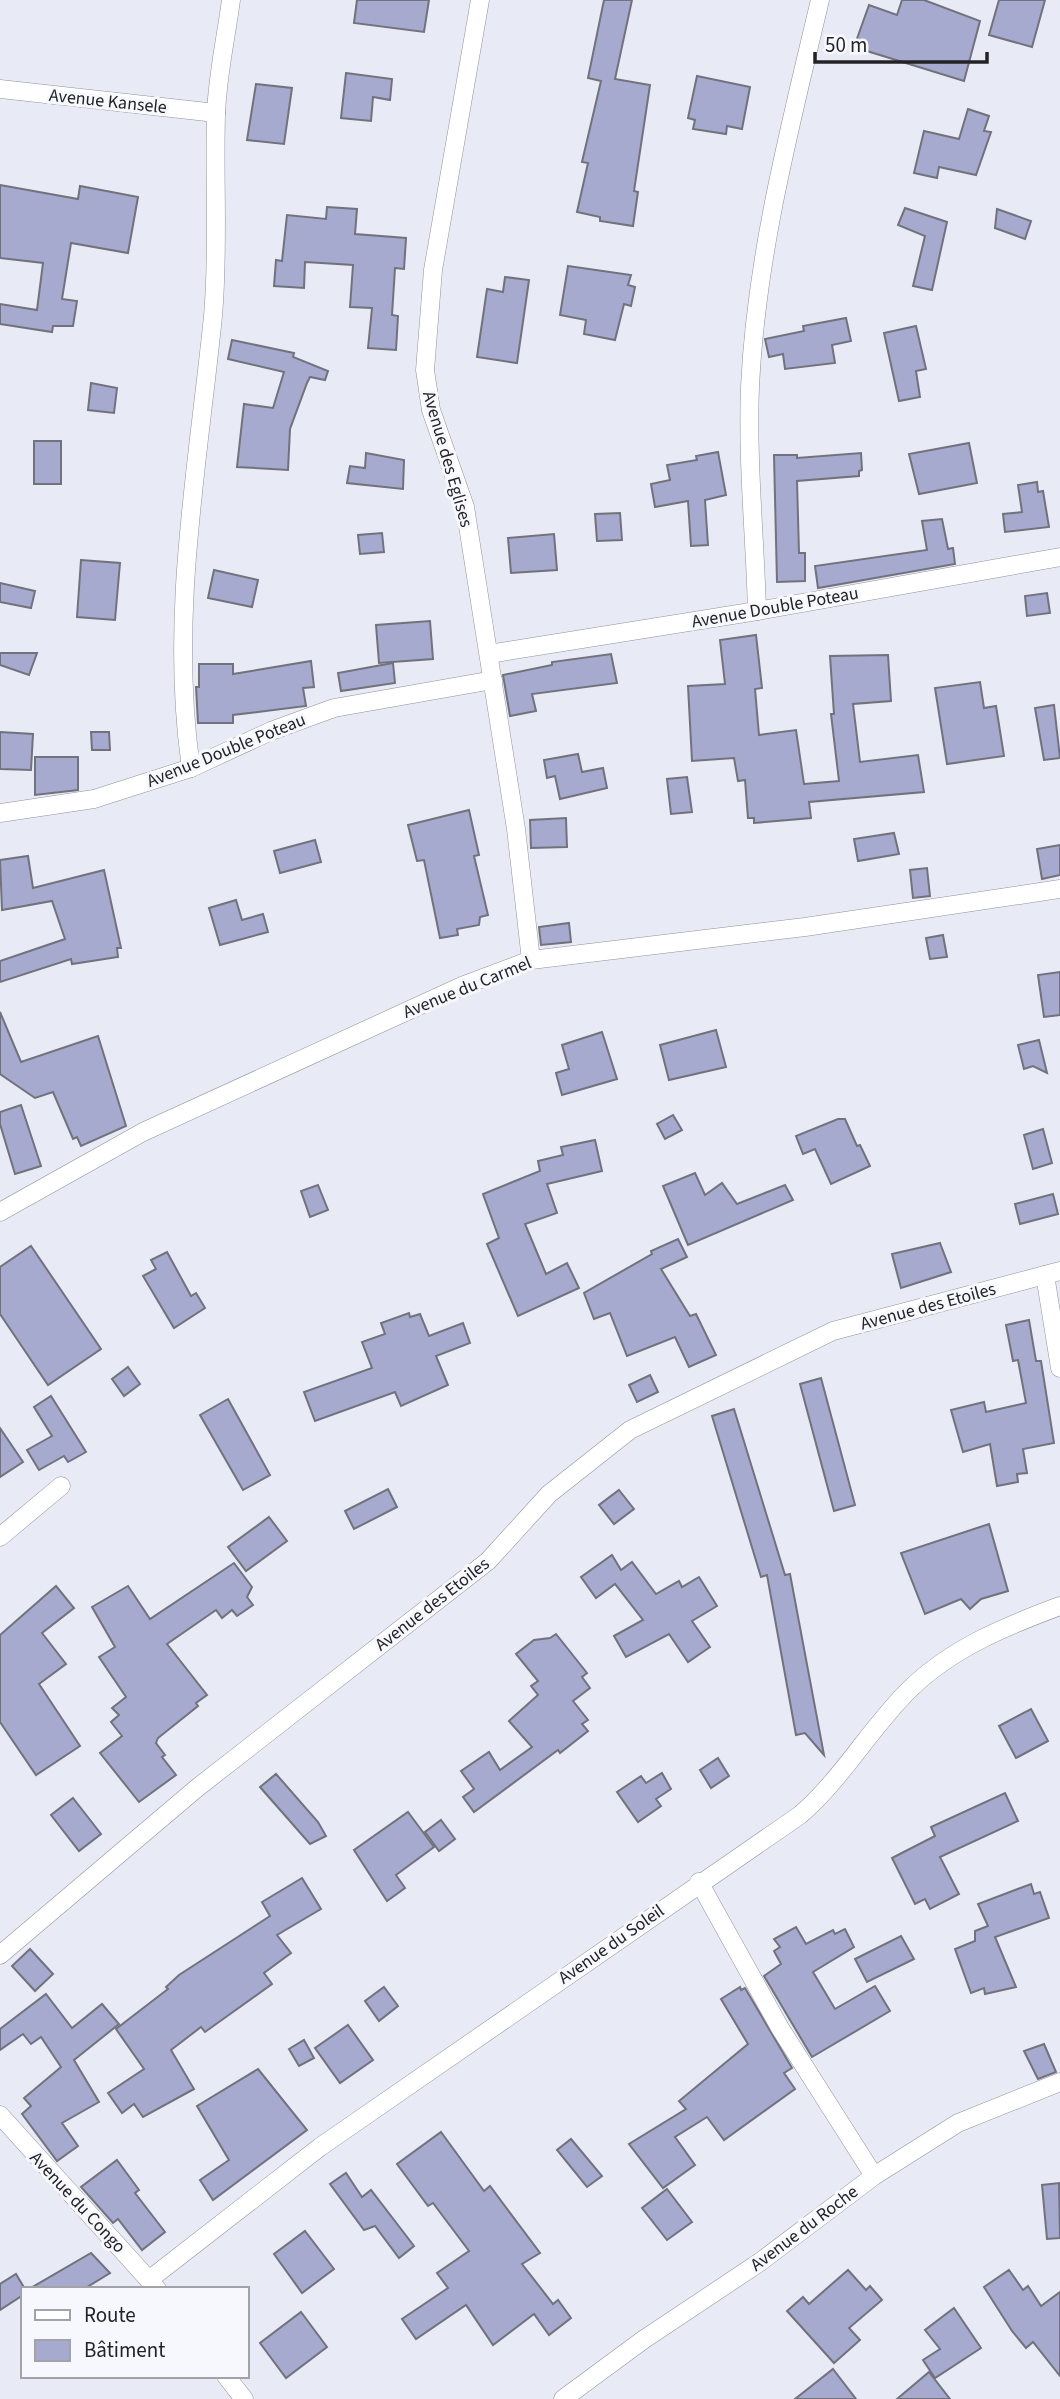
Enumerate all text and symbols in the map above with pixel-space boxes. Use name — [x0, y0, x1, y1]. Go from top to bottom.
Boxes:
scale bar — [815, 21, 986, 65]
text: 50 m — [825, 30, 867, 60]
street label: Avenue Kansele — [48, 83, 168, 120]
street label: Avenue des Eglises — [416, 388, 479, 530]
street label: Avenue Double Poteau — [690, 580, 861, 635]
street label: Avenue Double Poteau — [143, 707, 309, 794]
street label: Avenue du Carmel — [399, 950, 535, 1025]
street label: Avenue des Etoiles — [858, 1276, 999, 1337]
street label: Avenue des Etoiles — [370, 1552, 495, 1657]
street label: Avenue du Soleil — [553, 1899, 669, 1990]
street label: Avenue du Congo — [24, 2146, 131, 2259]
street label: Avenue du Roche — [745, 2179, 863, 2277]
legend — [21, 2287, 248, 2378]
text: Route — [84, 2300, 136, 2330]
text: Bâtiment — [84, 2335, 165, 2365]

